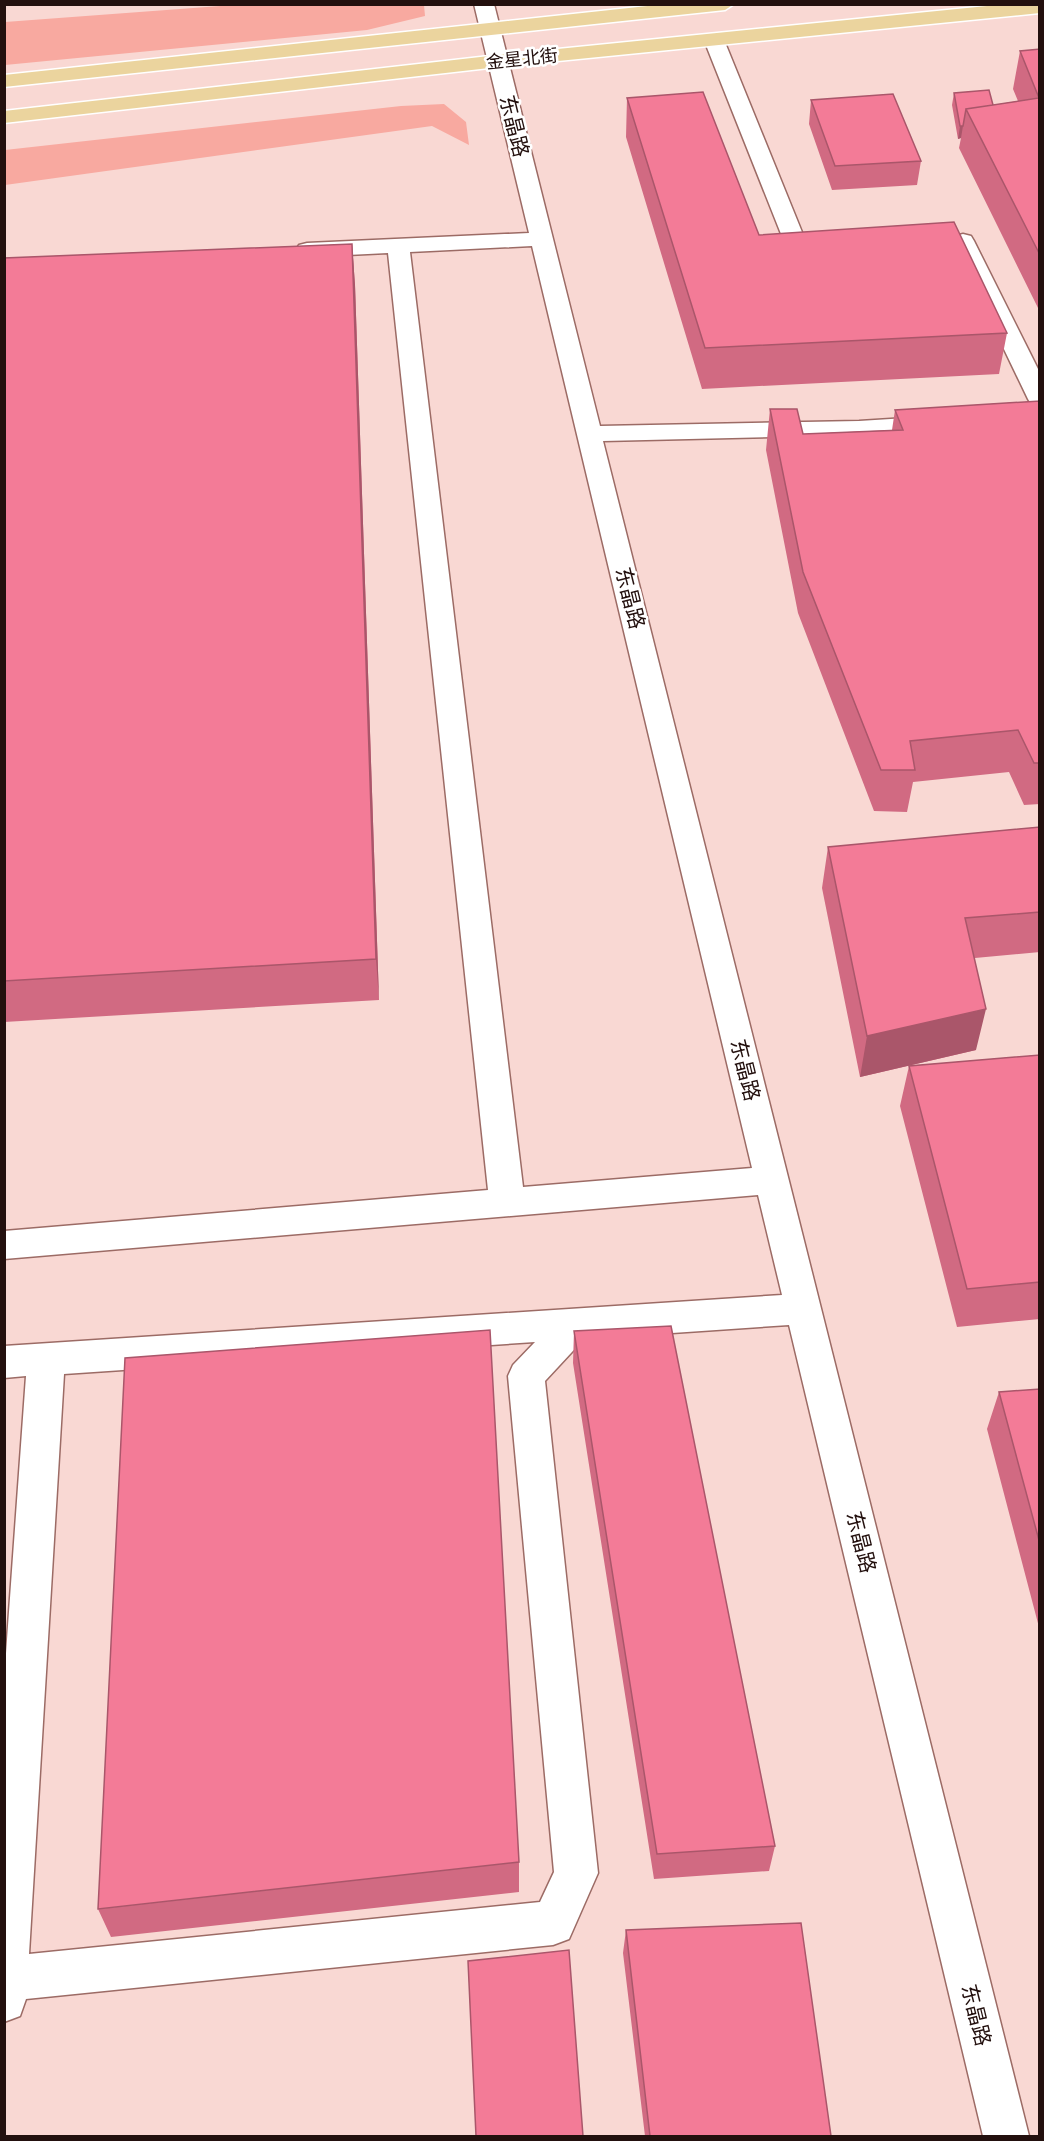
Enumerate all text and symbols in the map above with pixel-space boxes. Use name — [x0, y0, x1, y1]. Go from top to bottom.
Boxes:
street label: 金星北街 — [485, 44, 559, 74]
street label: 东晶路 — [495, 92, 534, 159]
street label: 东晶路 — [611, 564, 650, 631]
street label: 东晶路 — [726, 1036, 765, 1103]
street label: 东晶路 — [842, 1508, 881, 1575]
street label: 东晶路 — [957, 1981, 996, 2048]

